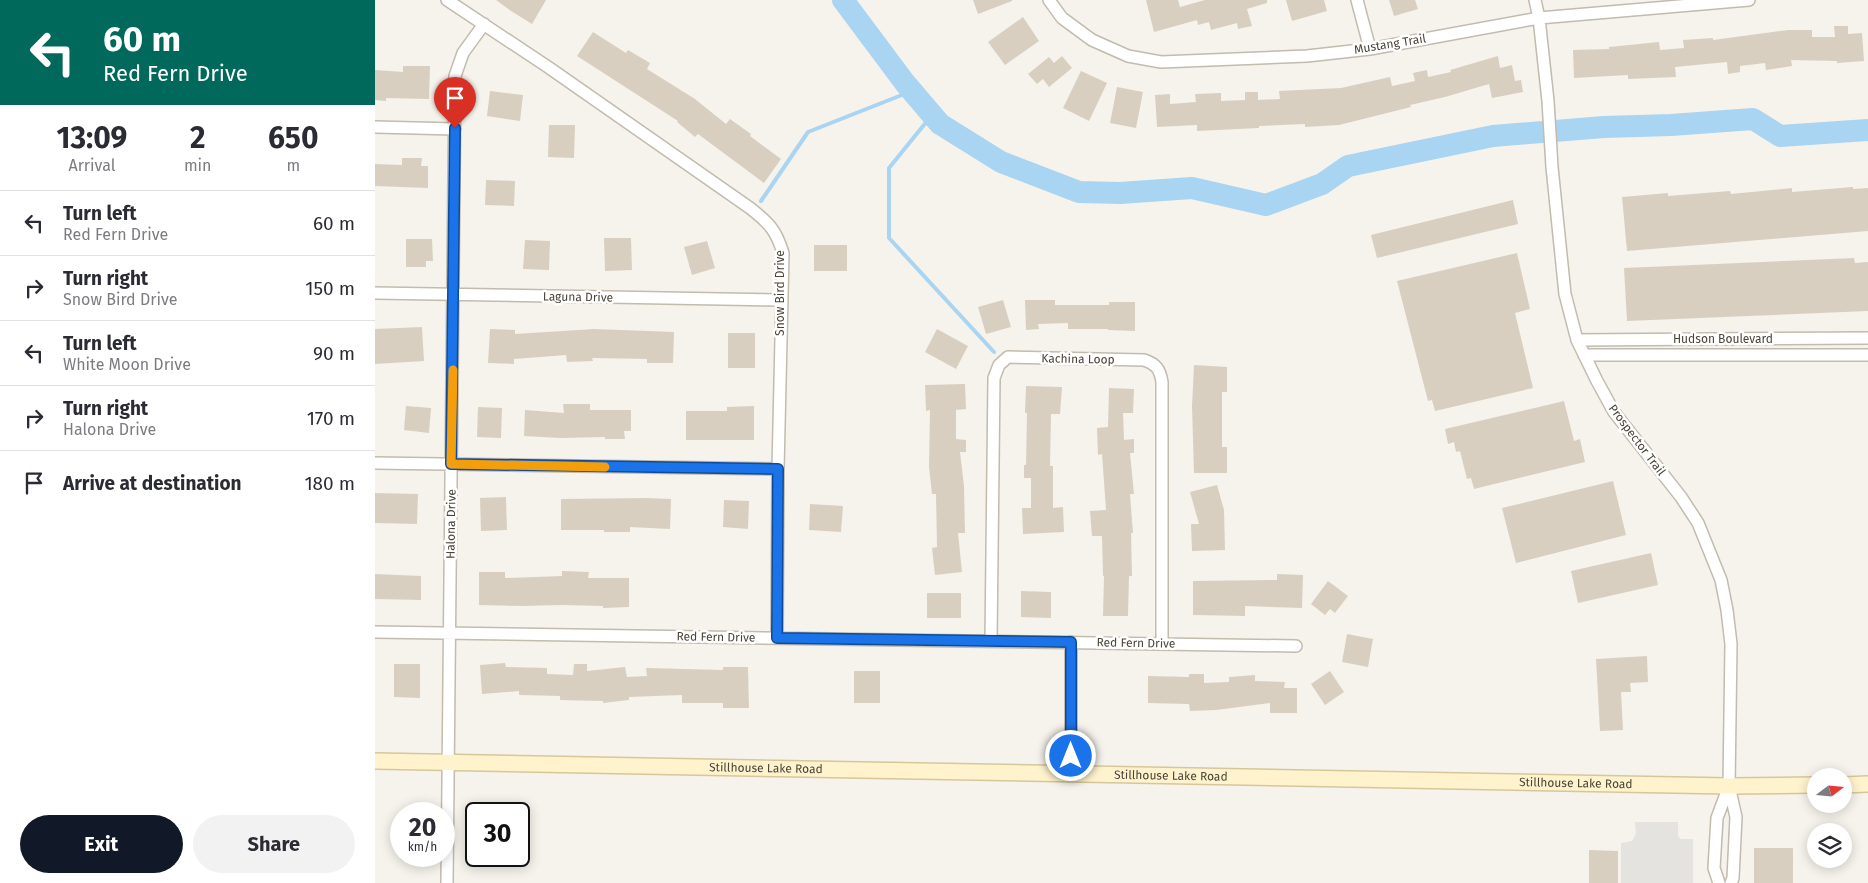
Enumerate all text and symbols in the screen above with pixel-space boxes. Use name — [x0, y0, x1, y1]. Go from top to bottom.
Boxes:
text: 60 m — [103, 18, 181, 60]
icon: left — [20, 20, 85, 85]
street label: Mustang Trail — [1353, 31, 1427, 57]
text: Red Fern Drive — [103, 60, 248, 87]
pin — [434, 77, 476, 128]
icon: arrive — [441, 84, 469, 112]
text: 13:09 — [57, 120, 127, 156]
text: 2 — [190, 120, 205, 156]
text: 650 — [268, 120, 318, 156]
text: Arrival — [68, 156, 115, 175]
text: min — [184, 156, 211, 175]
text: m — [286, 156, 300, 175]
text: Turn left — [63, 202, 137, 225]
icon: left — [20, 209, 48, 237]
text: 60 m — [313, 212, 355, 235]
text: Red Fern Drive — [63, 225, 168, 244]
street label: Snow Bird Drive — [773, 250, 787, 336]
text: Turn right — [63, 267, 148, 290]
icon: right — [20, 274, 48, 302]
text: 150 m — [305, 277, 355, 300]
street label: Laguna Drive — [543, 289, 613, 305]
text: Snow Bird Drive — [63, 290, 177, 309]
text: Turn left — [63, 332, 137, 355]
street label: Hudson Boulevard — [1673, 332, 1773, 346]
icon: left — [20, 339, 48, 367]
text: 90 m — [313, 342, 355, 365]
street label: Kachina Loop — [1041, 351, 1115, 367]
text: White Moon Drive — [63, 355, 191, 374]
text: Turn right — [63, 397, 148, 420]
street label: Prospector Trail — [1606, 402, 1669, 479]
icon: right — [20, 404, 48, 432]
text: 170 m — [307, 407, 355, 430]
text: Halona Drive — [63, 420, 156, 439]
icon: arrive — [20, 469, 48, 497]
text: Arrive at destination — [63, 472, 242, 495]
text: 180 m — [304, 472, 355, 495]
street label: Halona Drive — [443, 489, 459, 559]
street label: Red Fern Drive — [676, 629, 756, 645]
street label: Red Fern Drive — [1096, 635, 1176, 651]
position arrow — [1044, 729, 1096, 781]
street label: Stillhouse Lake Road — [709, 760, 823, 776]
street label: Stillhouse Lake Road — [1114, 768, 1228, 784]
north arrow — [1807, 768, 1853, 812]
map controls — [1807, 768, 1852, 868]
street label: Stillhouse Lake Road — [1519, 775, 1633, 791]
speed limit sign: 30 — [465, 802, 530, 867]
text: 20 — [409, 813, 436, 843]
button: Exit — [20, 815, 183, 873]
button: Share — [193, 815, 355, 873]
button: layers — [1807, 823, 1852, 868]
text: km/h — [408, 840, 437, 854]

